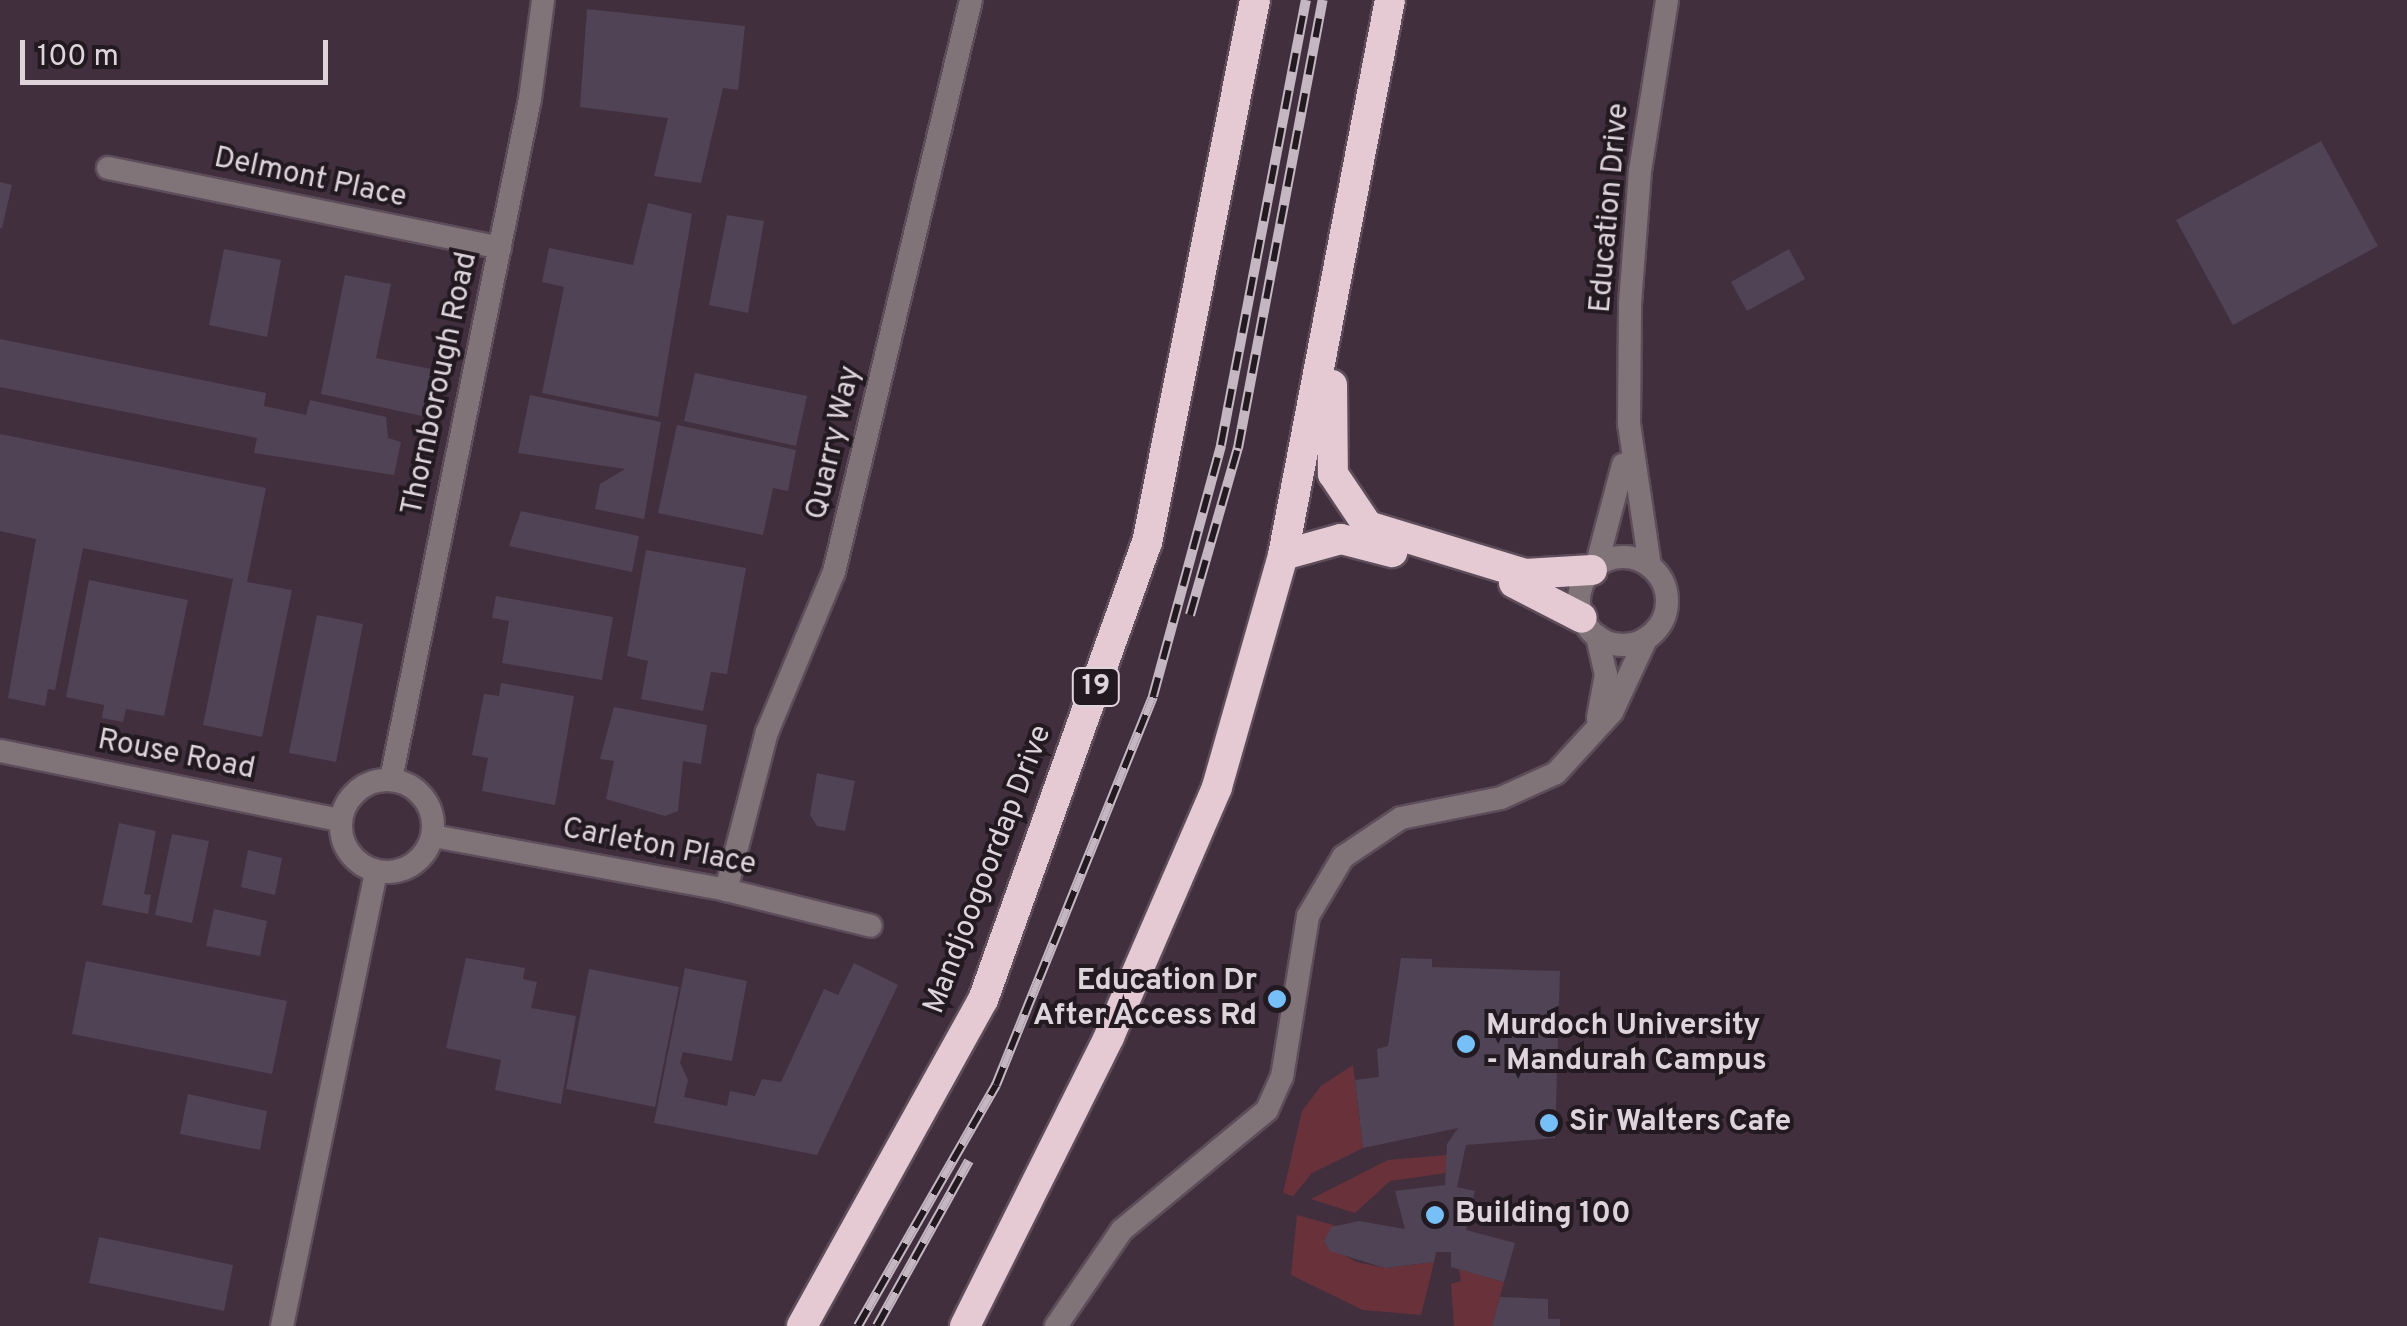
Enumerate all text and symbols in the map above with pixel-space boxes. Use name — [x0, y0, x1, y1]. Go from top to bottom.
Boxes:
scale bar — [25, 20, 332, 82]
text: 100 m — [37, 39, 119, 76]
street label: Education Drive — [1584, 102, 1638, 314]
street label: Delmont Place — [210, 141, 410, 217]
street label: Thornborough Road — [395, 249, 487, 519]
street label: Quarry Way — [800, 362, 870, 524]
road number: 19 — [1071, 664, 1121, 710]
street label: Mandjoogoordap Drive — [917, 721, 1061, 1019]
street label: Rouse Road — [94, 723, 258, 789]
street label: Carleton Place — [559, 812, 759, 884]
place label: Education Dr After Access Rd — [1032, 964, 1257, 1034]
marker: Education Dr After Access Rd — [1266, 988, 1288, 1010]
place label: Murdoch University - Mandurah Campus — [1486, 1009, 1767, 1080]
marker: Murdoch University - Mandurah Campus — [1455, 1033, 1477, 1055]
place label: Sir Walters Cafe — [1569, 1105, 1791, 1141]
marker: Sir Walters Cafe — [1538, 1112, 1560, 1134]
place label: Building 100 — [1455, 1197, 1631, 1233]
marker: Building 100 — [1424, 1204, 1446, 1226]

